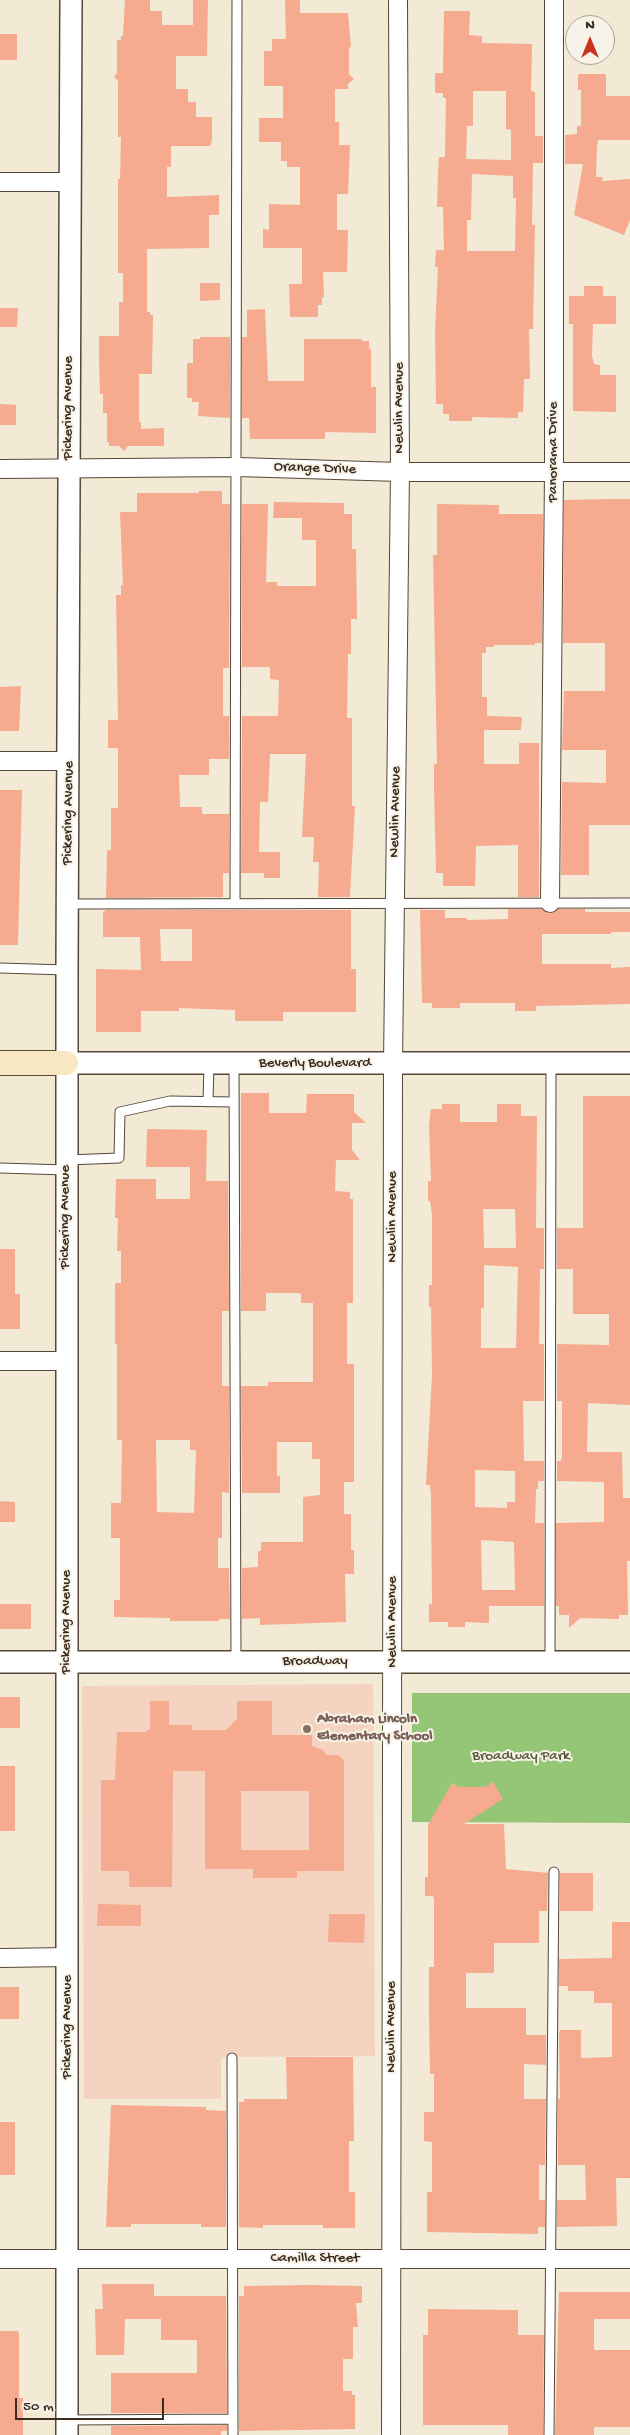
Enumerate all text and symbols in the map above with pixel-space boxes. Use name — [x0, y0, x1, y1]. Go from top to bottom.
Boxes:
north arrow — [565, 15, 615, 65]
text: N — [585, 17, 595, 34]
street label: Pickering Avenue — [60, 356, 78, 460]
street label: Newlin Avenue — [391, 362, 409, 454]
street label: Panorama Drive — [545, 402, 563, 502]
street label: Orange Drive — [274, 459, 356, 479]
street label: Pickering Avenue — [59, 761, 79, 865]
street label: Newlin Avenue — [386, 766, 406, 858]
street label: Beverly Boulevard — [259, 1055, 371, 1073]
street label: Pickering Avenue — [57, 1165, 75, 1269]
street label: Newlin Avenue — [384, 1171, 402, 1263]
street label: Pickering Avenue — [58, 1570, 76, 1674]
street label: Newlin Avenue — [384, 1576, 402, 1668]
street label: Broadway — [282, 1653, 348, 1671]
place label: Abraham Lincoln Elementary School — [317, 1711, 433, 1746]
marker: Abraham Lincoln Elementary School — [301, 1723, 313, 1735]
park label: Broadway Park — [472, 1748, 570, 1766]
street label: Pickering Avenue — [59, 1975, 77, 2079]
street label: Newlin Avenue — [383, 1981, 401, 2073]
street label: Camilla Street — [271, 2250, 359, 2268]
scale bar — [18, 2388, 166, 2420]
text: 50 m — [23, 2398, 54, 2416]

